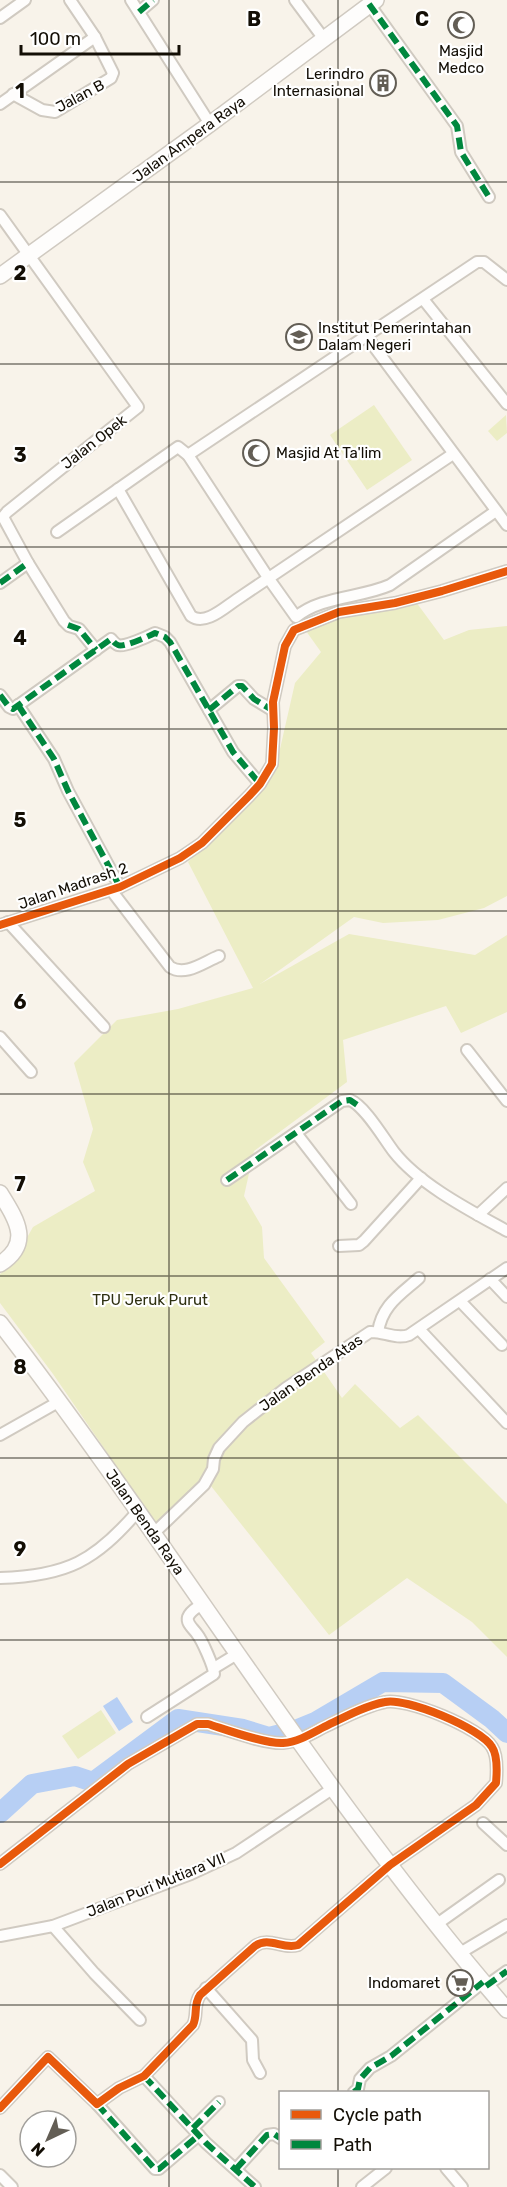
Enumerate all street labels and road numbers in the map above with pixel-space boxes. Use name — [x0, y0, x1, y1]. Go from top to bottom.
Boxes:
street label: Jalan B — [53, 76, 107, 116]
street label: Jalan Ampera Raya — [129, 92, 249, 186]
street label: Jalan Opek — [58, 411, 130, 473]
street label: Jalan Madrash 2 — [16, 859, 130, 913]
street label: Jalan Benda Atas — [256, 1330, 366, 1415]
street label: Jalan Benda Raya — [102, 1466, 188, 1578]
street label: Jalan Puri Mutiara VII — [84, 1849, 228, 1921]

